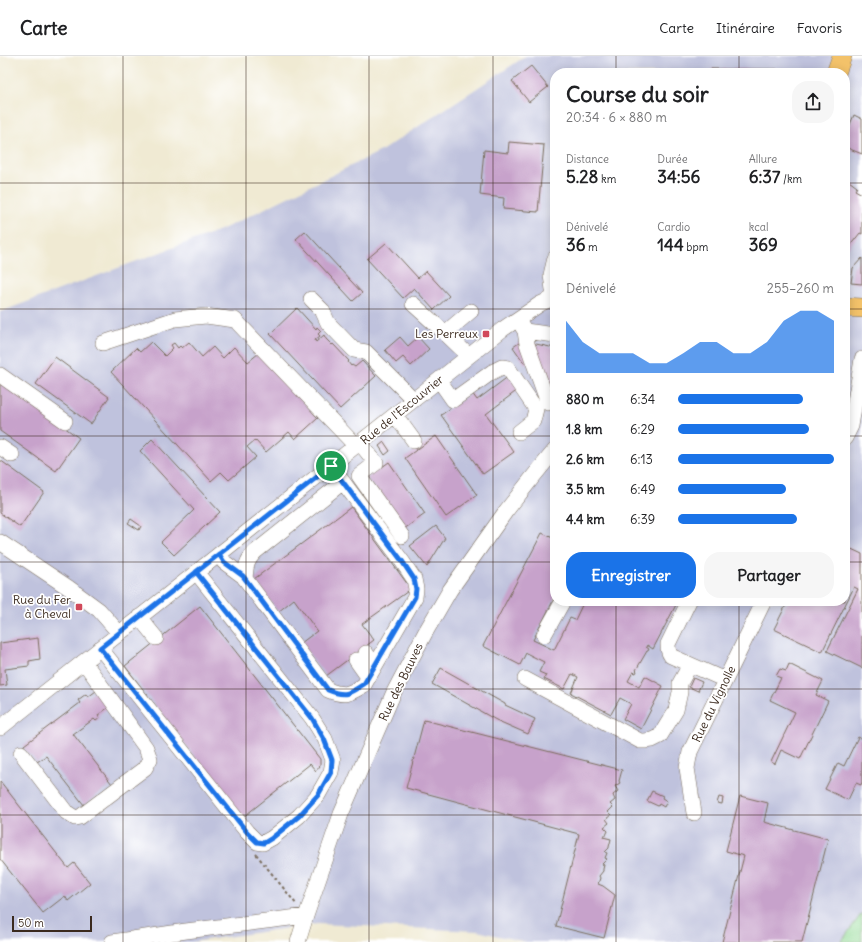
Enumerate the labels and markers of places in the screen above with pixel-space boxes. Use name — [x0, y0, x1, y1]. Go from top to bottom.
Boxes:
place label: Les Perreux — [415, 326, 478, 341]
marker: Les Perreux — [481, 329, 491, 339]
pin — [314, 449, 348, 483]
place label: Rue du Fer à Cheval — [13, 592, 71, 621]
marker: Rue du Fer à Cheval — [74, 602, 84, 612]

